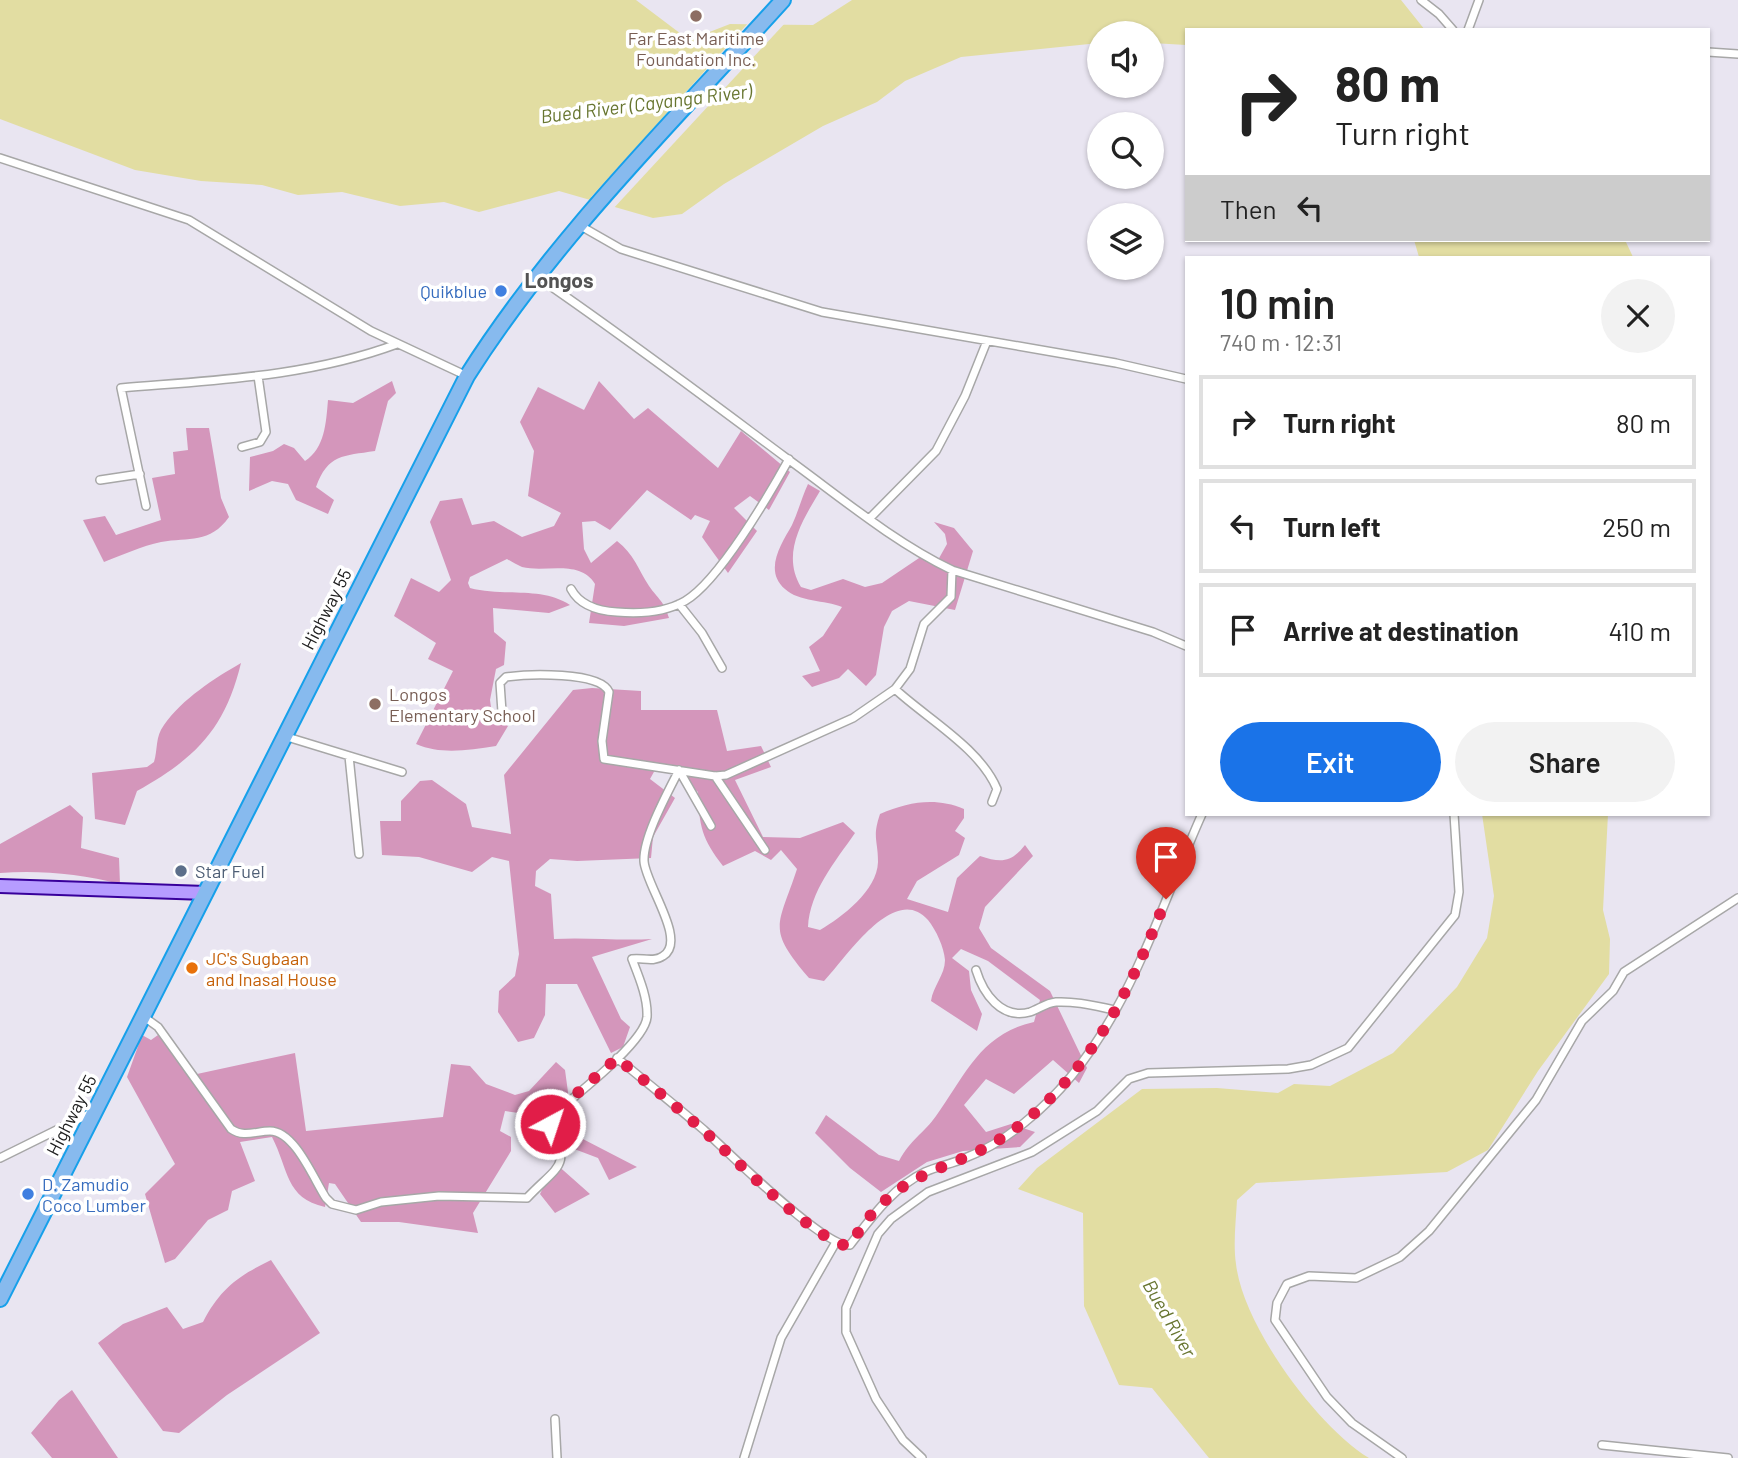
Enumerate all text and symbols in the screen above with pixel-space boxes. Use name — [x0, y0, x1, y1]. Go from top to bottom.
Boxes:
marker: Far East Maritime Foundation Inc. — [688, 8, 704, 24]
map controls — [1087, 21, 1164, 280]
button: sound — [1087, 21, 1164, 98]
place label: Far East Maritime Foundation Inc. — [628, 27, 764, 70]
text: 80 m — [1335, 53, 1440, 112]
icon: right — [1220, 56, 1311, 147]
water label: Bued River (Cayanga River) — [539, 78, 754, 127]
button: search — [1087, 112, 1164, 189]
text: Turn right — [1335, 113, 1470, 151]
icon: left — [1291, 189, 1329, 227]
text: Then — [1220, 193, 1277, 224]
button: layers — [1087, 203, 1164, 280]
district label: Longos — [524, 267, 594, 292]
text: 10 min — [1220, 277, 1335, 327]
button: close — [1601, 279, 1675, 353]
place label: Quikblue — [420, 280, 487, 302]
marker: Quikblue — [493, 283, 509, 299]
text: 740 m · 12:31 — [1220, 328, 1342, 356]
icon: right — [1224, 403, 1262, 441]
text: Turn right — [1283, 407, 1396, 438]
text: 80 m — [1616, 407, 1671, 438]
icon: left — [1224, 507, 1262, 545]
text: Turn left — [1283, 511, 1381, 542]
text: 250 m — [1602, 511, 1671, 542]
street label: Highway 55 — [296, 565, 356, 653]
icon: arrive — [1224, 611, 1262, 649]
text: Arrive at destination — [1283, 615, 1519, 646]
text: 410 m — [1609, 615, 1671, 646]
place label: Longos Elementary School — [389, 683, 536, 726]
marker: Longos Elementary School — [367, 696, 383, 712]
button: Exit — [1220, 722, 1441, 802]
button: Share — [1455, 722, 1675, 802]
pin — [1136, 827, 1196, 899]
icon: arrive — [1147, 838, 1185, 876]
place label: Star Fuel — [195, 860, 265, 882]
marker: Star Fuel — [173, 863, 189, 879]
place label: JC's Sugbaan and Inasal House — [206, 947, 337, 990]
marker: JC's Sugbaan and Inasal House — [184, 960, 200, 976]
street label: Highway 55 — [41, 1071, 101, 1159]
position arrow — [513, 1087, 587, 1161]
place label: D. Zamudio Coco Lumber — [42, 1173, 146, 1216]
marker: D. Zamudio Coco Lumber — [20, 1186, 36, 1202]
water label: Bued River — [1139, 1275, 1202, 1362]

